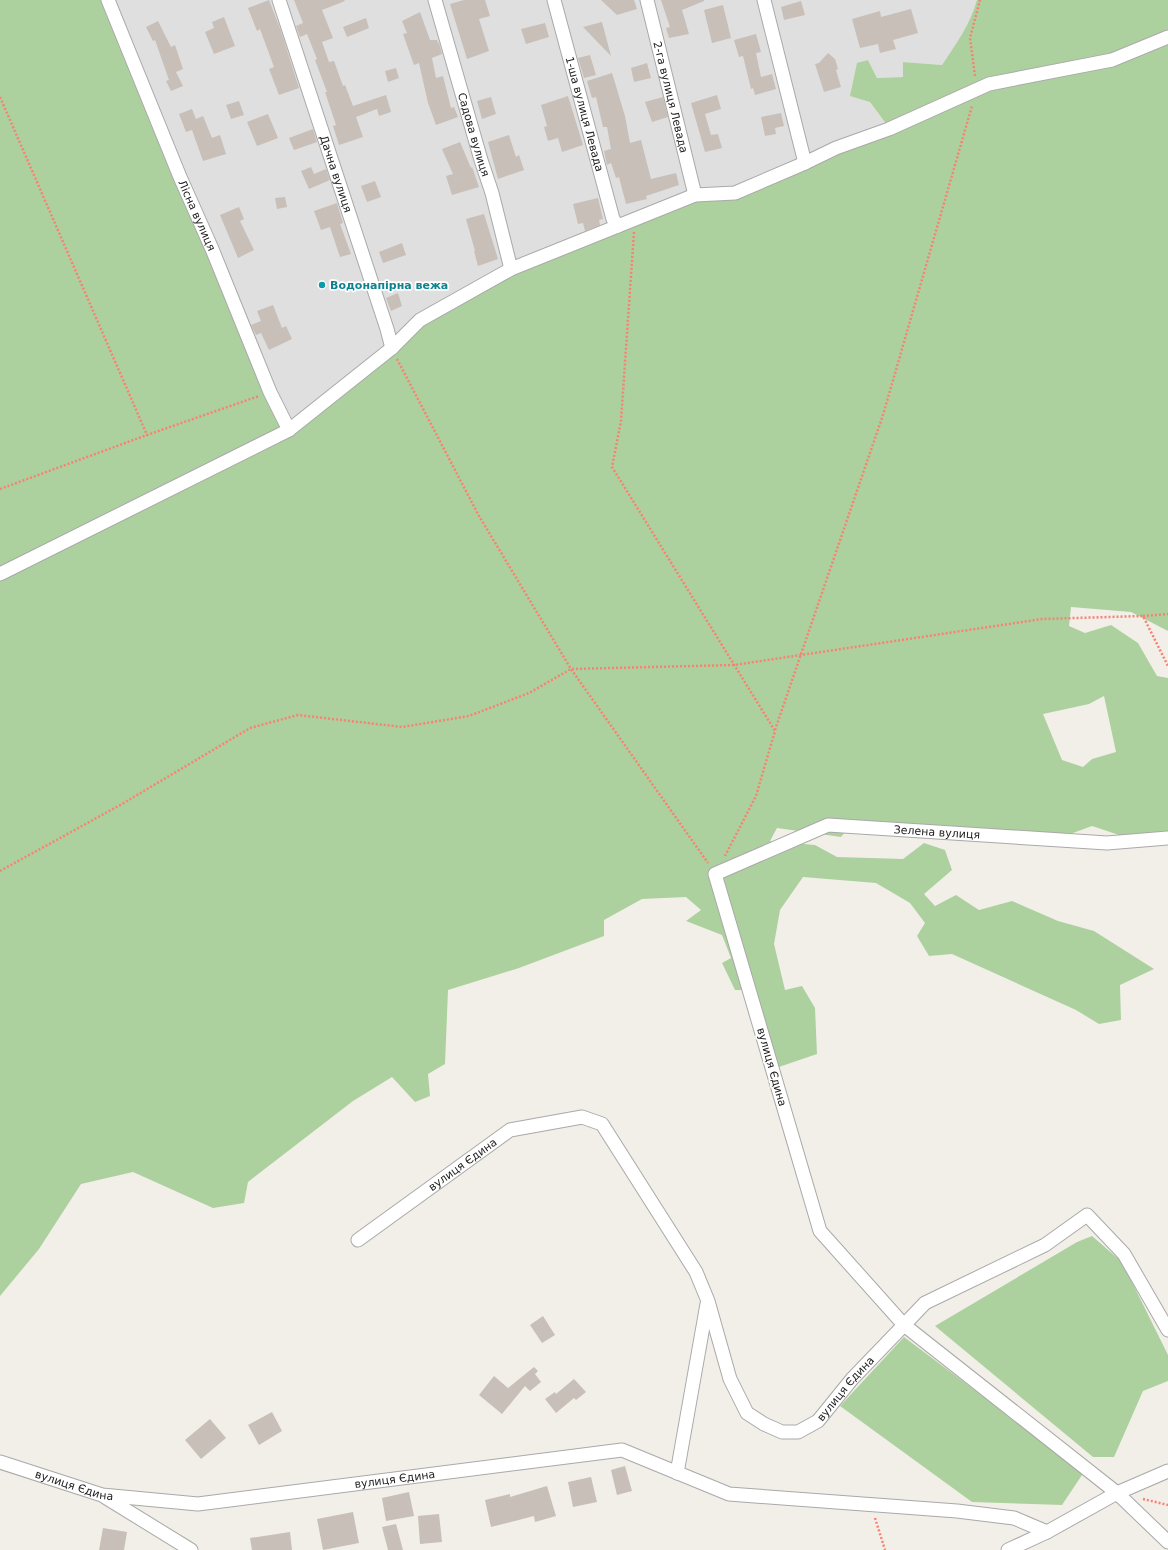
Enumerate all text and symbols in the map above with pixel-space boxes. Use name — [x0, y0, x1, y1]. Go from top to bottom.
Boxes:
street label: 2-га вулиця Левада — [650, 40, 690, 154]
street label: 1-ша вулиця Левада — [562, 55, 606, 173]
street label: Садова вулиця — [455, 91, 492, 178]
street label: Дачна вулиця — [317, 134, 354, 214]
street label: Лісна вулиця — [175, 178, 218, 253]
place label: Водонапірна вежа — [330, 279, 448, 292]
marker: Водонапірна вежа — [317, 280, 327, 290]
street label: Зелена вулиця — [893, 823, 980, 842]
street label: вулиця Єдина — [754, 1026, 789, 1108]
street label: вулиця Єдина — [426, 1136, 500, 1194]
street label: вулиця Єдина — [815, 1354, 877, 1424]
street label: вулиця Єдина — [33, 1468, 114, 1503]
street label: вулиця Єдина — [354, 1468, 436, 1491]

